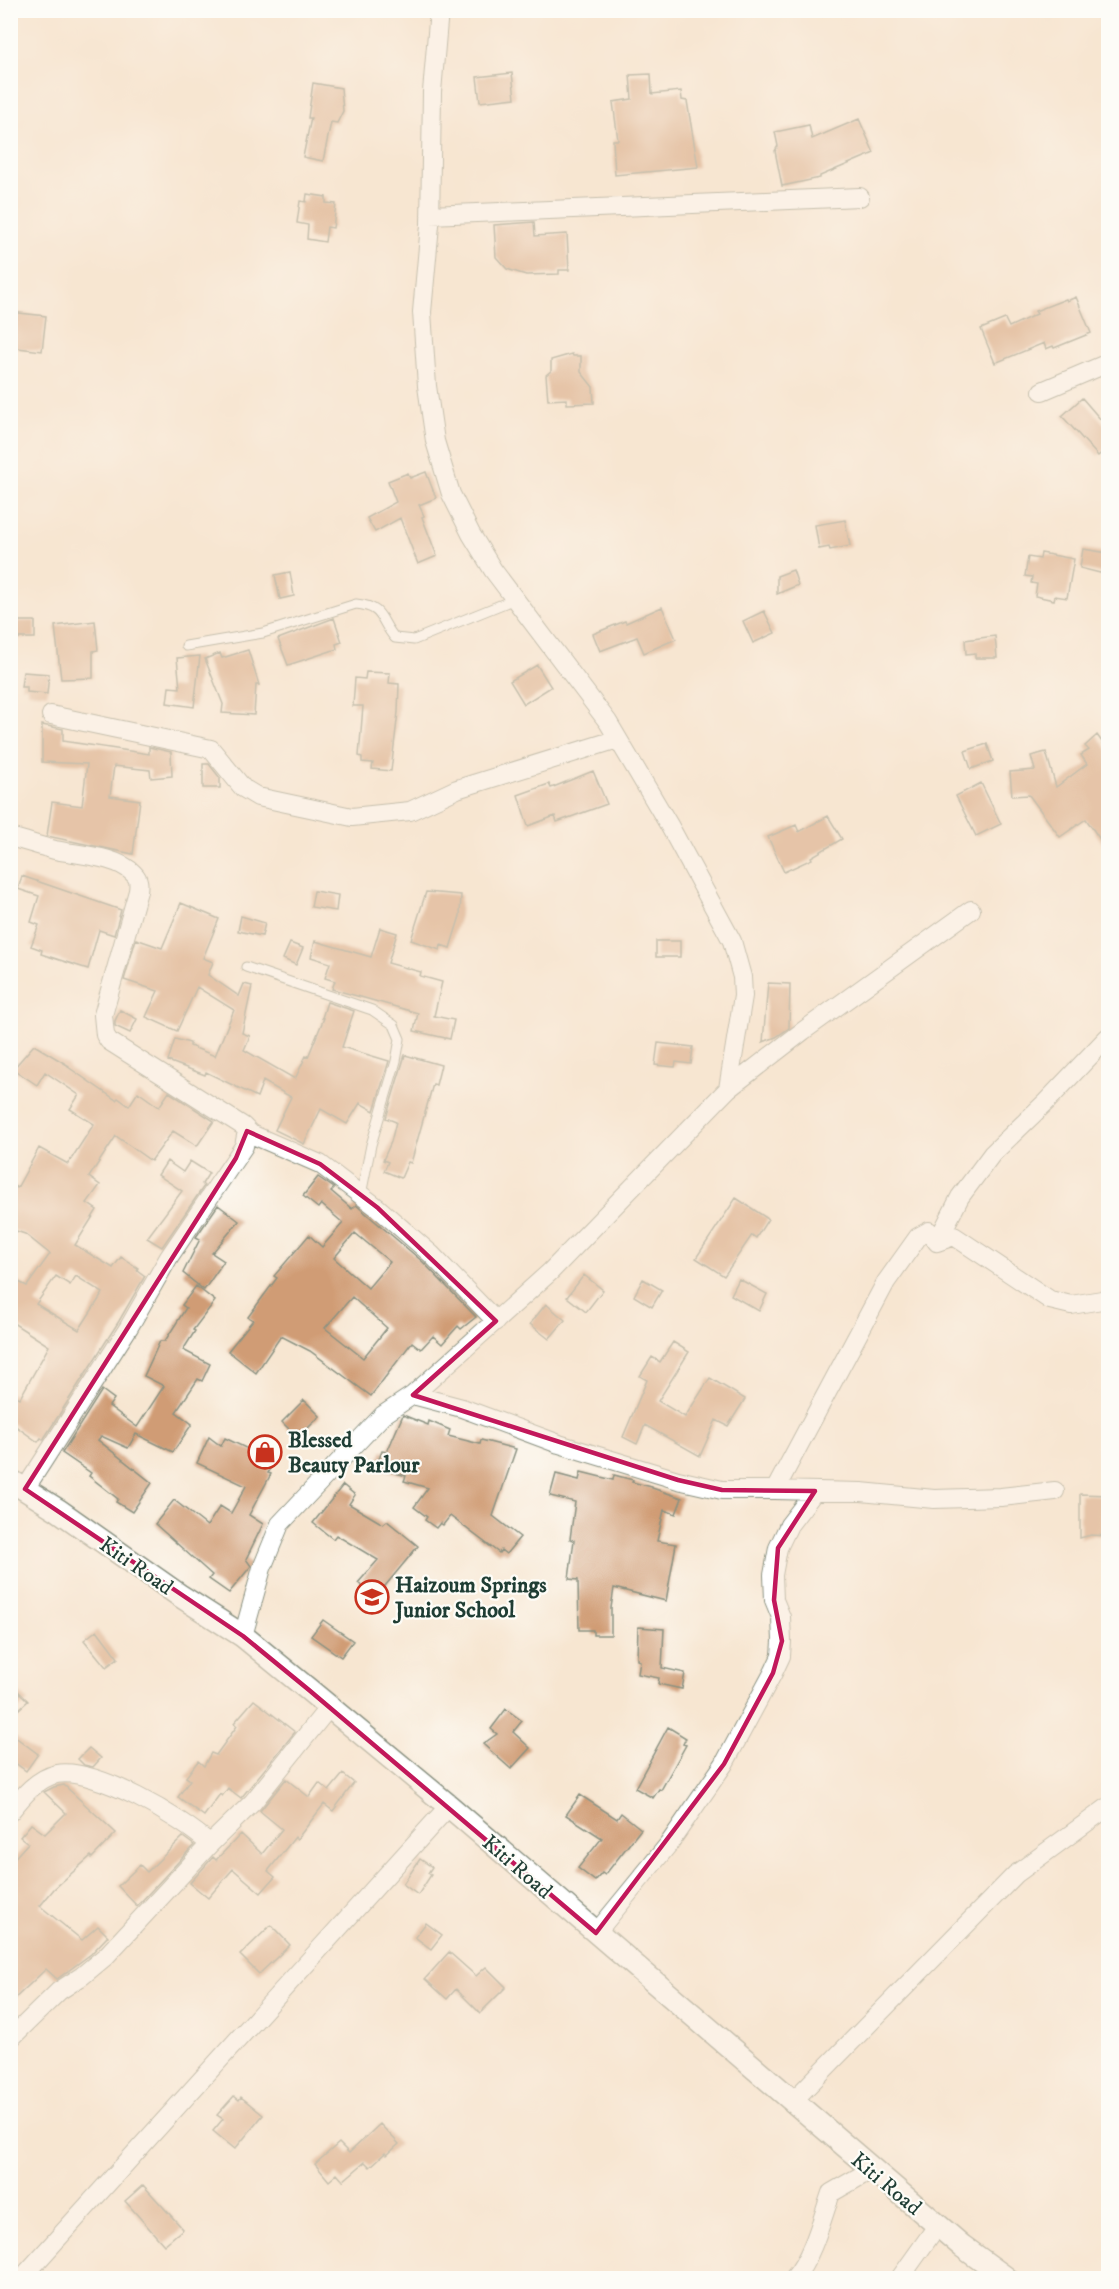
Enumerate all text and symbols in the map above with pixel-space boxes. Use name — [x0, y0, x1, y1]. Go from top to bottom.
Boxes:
place label: Blessed Beauty Parlour — [288, 1427, 420, 1479]
shop icon: Blessed Beauty Parlour — [247, 1434, 283, 1470]
street label: Kiti Road — [94, 1531, 178, 1601]
place label: Haizoum Springs Junior School — [392, 1572, 547, 1624]
school or university icon: Haizoum Springs Junior School — [354, 1579, 390, 1615]
street label: Kiti Road — [476, 1829, 558, 1905]
street label: Kiti Road — [845, 2147, 927, 2222]

